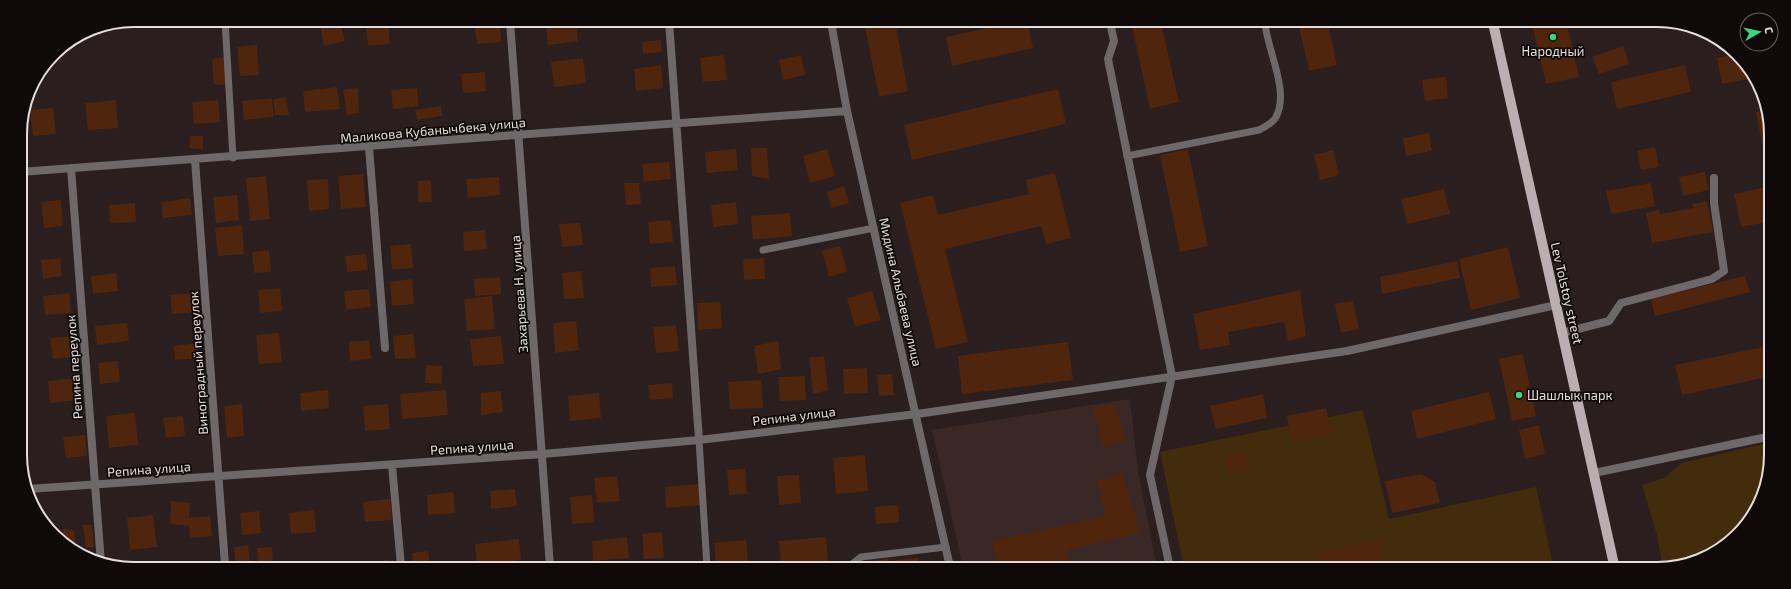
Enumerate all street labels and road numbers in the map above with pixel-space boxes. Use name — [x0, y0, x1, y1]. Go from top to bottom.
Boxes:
street label: Маликова Кубанычбека улица — [340, 114, 526, 146]
street label: Мидина Алыбаева улица — [876, 216, 926, 368]
street label: Захарьева Н. улица — [507, 235, 531, 353]
street label: Lev Tolstoy street — [1548, 241, 1587, 346]
street label: Виноградный переулок — [185, 291, 211, 435]
street label: Репина переулок — [62, 314, 86, 420]
street label: Репина улица — [751, 403, 837, 429]
street label: Репина улица — [430, 436, 514, 458]
street label: Репина улица — [107, 458, 191, 480]

